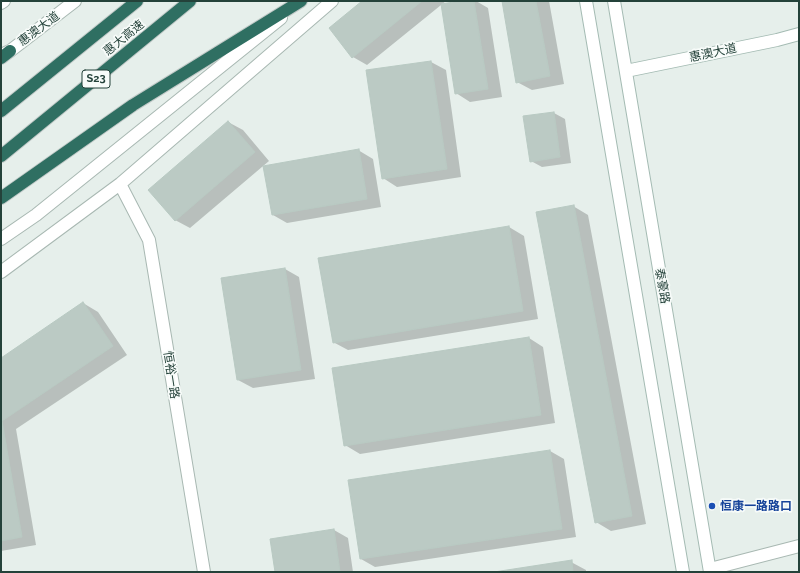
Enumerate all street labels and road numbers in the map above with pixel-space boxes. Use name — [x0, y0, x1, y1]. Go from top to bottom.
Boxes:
street label: 惠澳大道 — [15, 9, 63, 49]
street label: 惠大高速 — [101, 17, 147, 59]
street label: 惠澳大道 — [688, 41, 738, 65]
road number: S23 — [82, 70, 110, 88]
street label: 泰豪路 — [652, 267, 672, 305]
street label: 恒裕一路 — [160, 350, 182, 400]

